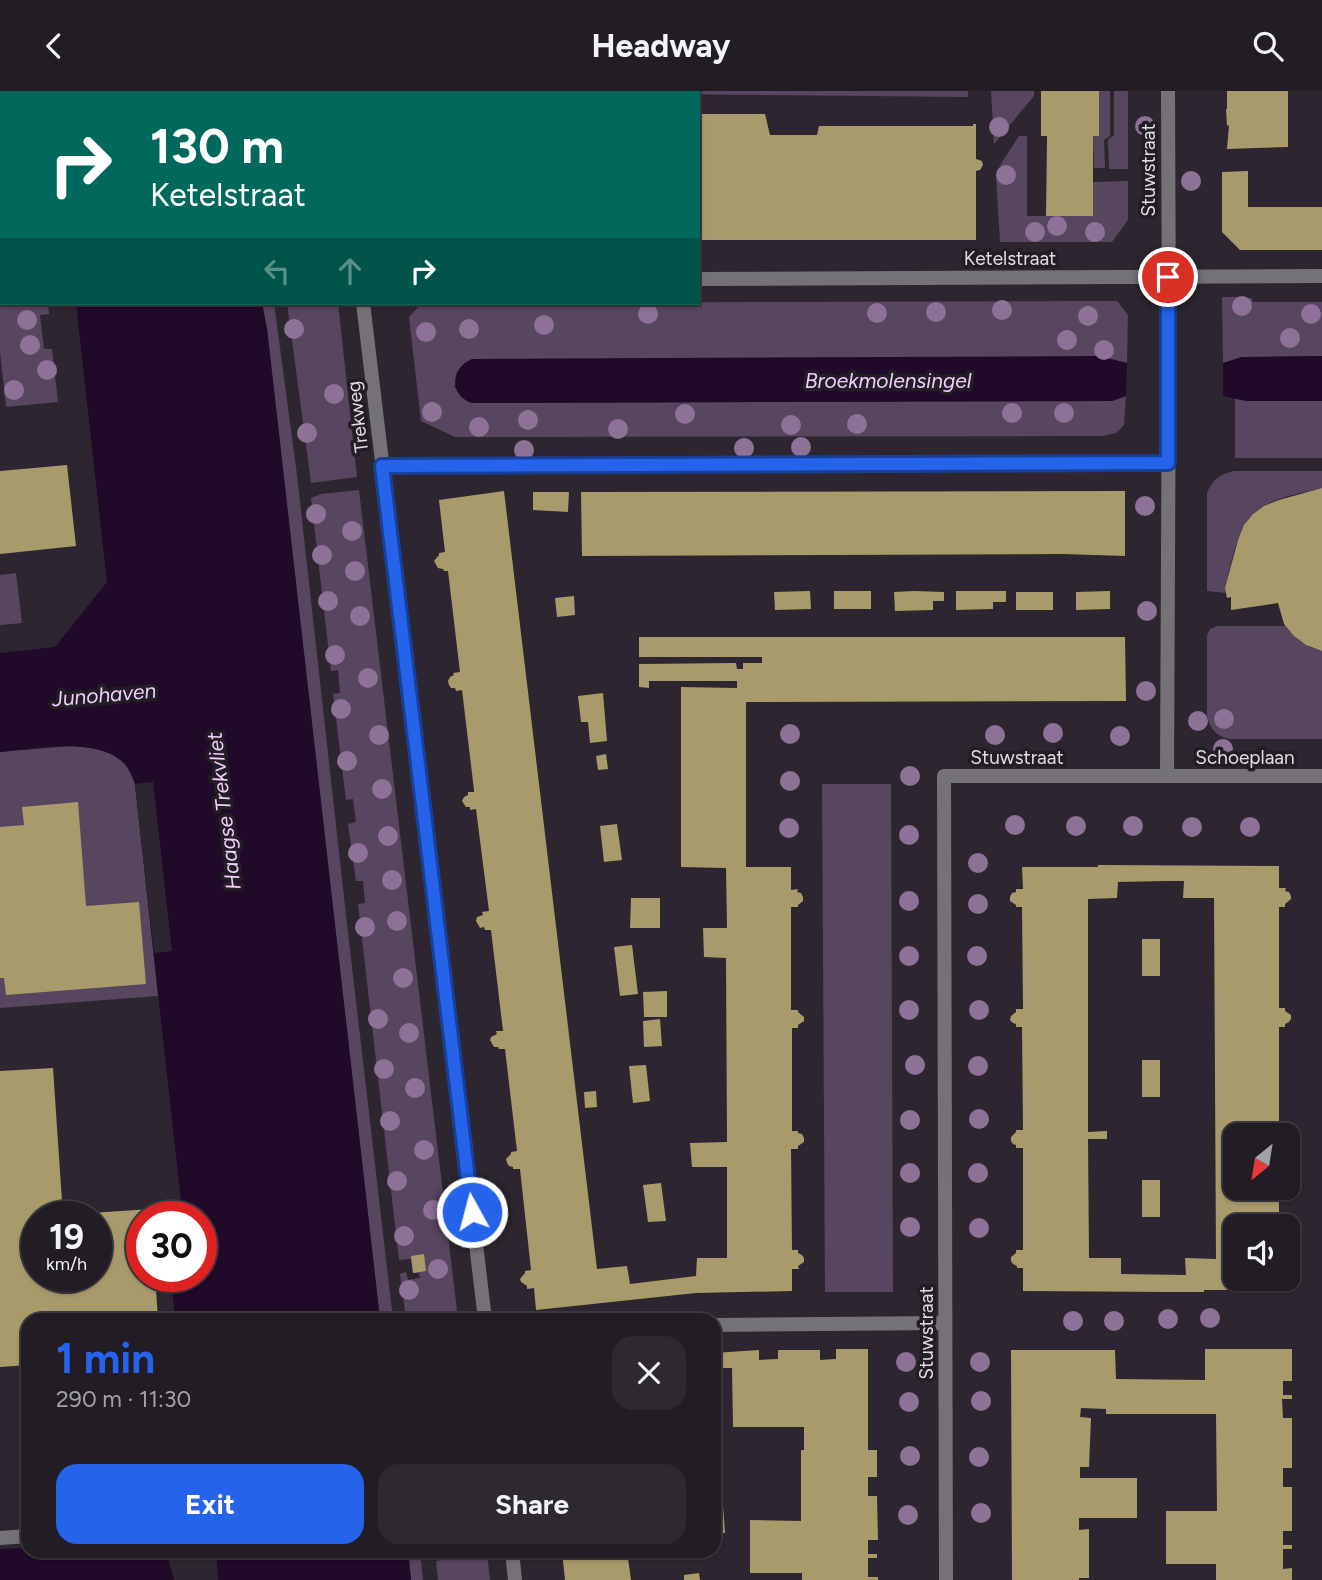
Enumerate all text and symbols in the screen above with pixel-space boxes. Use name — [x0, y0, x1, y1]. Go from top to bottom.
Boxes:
icon: back — [35, 27, 73, 65]
text: Headway — [591, 27, 731, 65]
icon: search — [1249, 27, 1287, 65]
text: 130 m — [150, 116, 284, 175]
icon: right — [35, 119, 126, 210]
street label: Stuwstraat — [1137, 123, 1160, 217]
text: Ketelstraat — [150, 176, 306, 214]
street label: Ketelstraat — [964, 247, 1056, 270]
pin — [1138, 247, 1198, 307]
icon: left — [258, 252, 296, 290]
icon: ahead — [331, 252, 369, 290]
icon: right — [404, 252, 442, 290]
icon: arrive — [1149, 258, 1187, 296]
water label: Broekmolensingel — [805, 368, 972, 393]
street label: Trekweg — [342, 380, 373, 454]
water label: Junohaven — [50, 677, 157, 712]
water label: Haagse Trekvliet — [201, 730, 246, 891]
street label: Stuwstraat — [970, 746, 1064, 769]
street label: Schoeplaan — [1195, 746, 1295, 769]
north arrow — [1223, 1123, 1300, 1201]
map controls — [1223, 1123, 1300, 1291]
position arrow — [435, 1175, 509, 1249]
speed limit sign: 30 — [126, 1201, 217, 1292]
button: sound — [1223, 1214, 1300, 1291]
text: 19 — [49, 1216, 84, 1258]
text: km/h — [46, 1253, 87, 1275]
street label: Stuwstraat — [915, 1286, 938, 1380]
text: 1 min — [56, 1333, 155, 1384]
button: close — [612, 1336, 686, 1410]
text: 290 m · 11:30 — [56, 1385, 191, 1413]
button: Exit — [56, 1464, 364, 1544]
button: Share — [378, 1464, 686, 1544]

